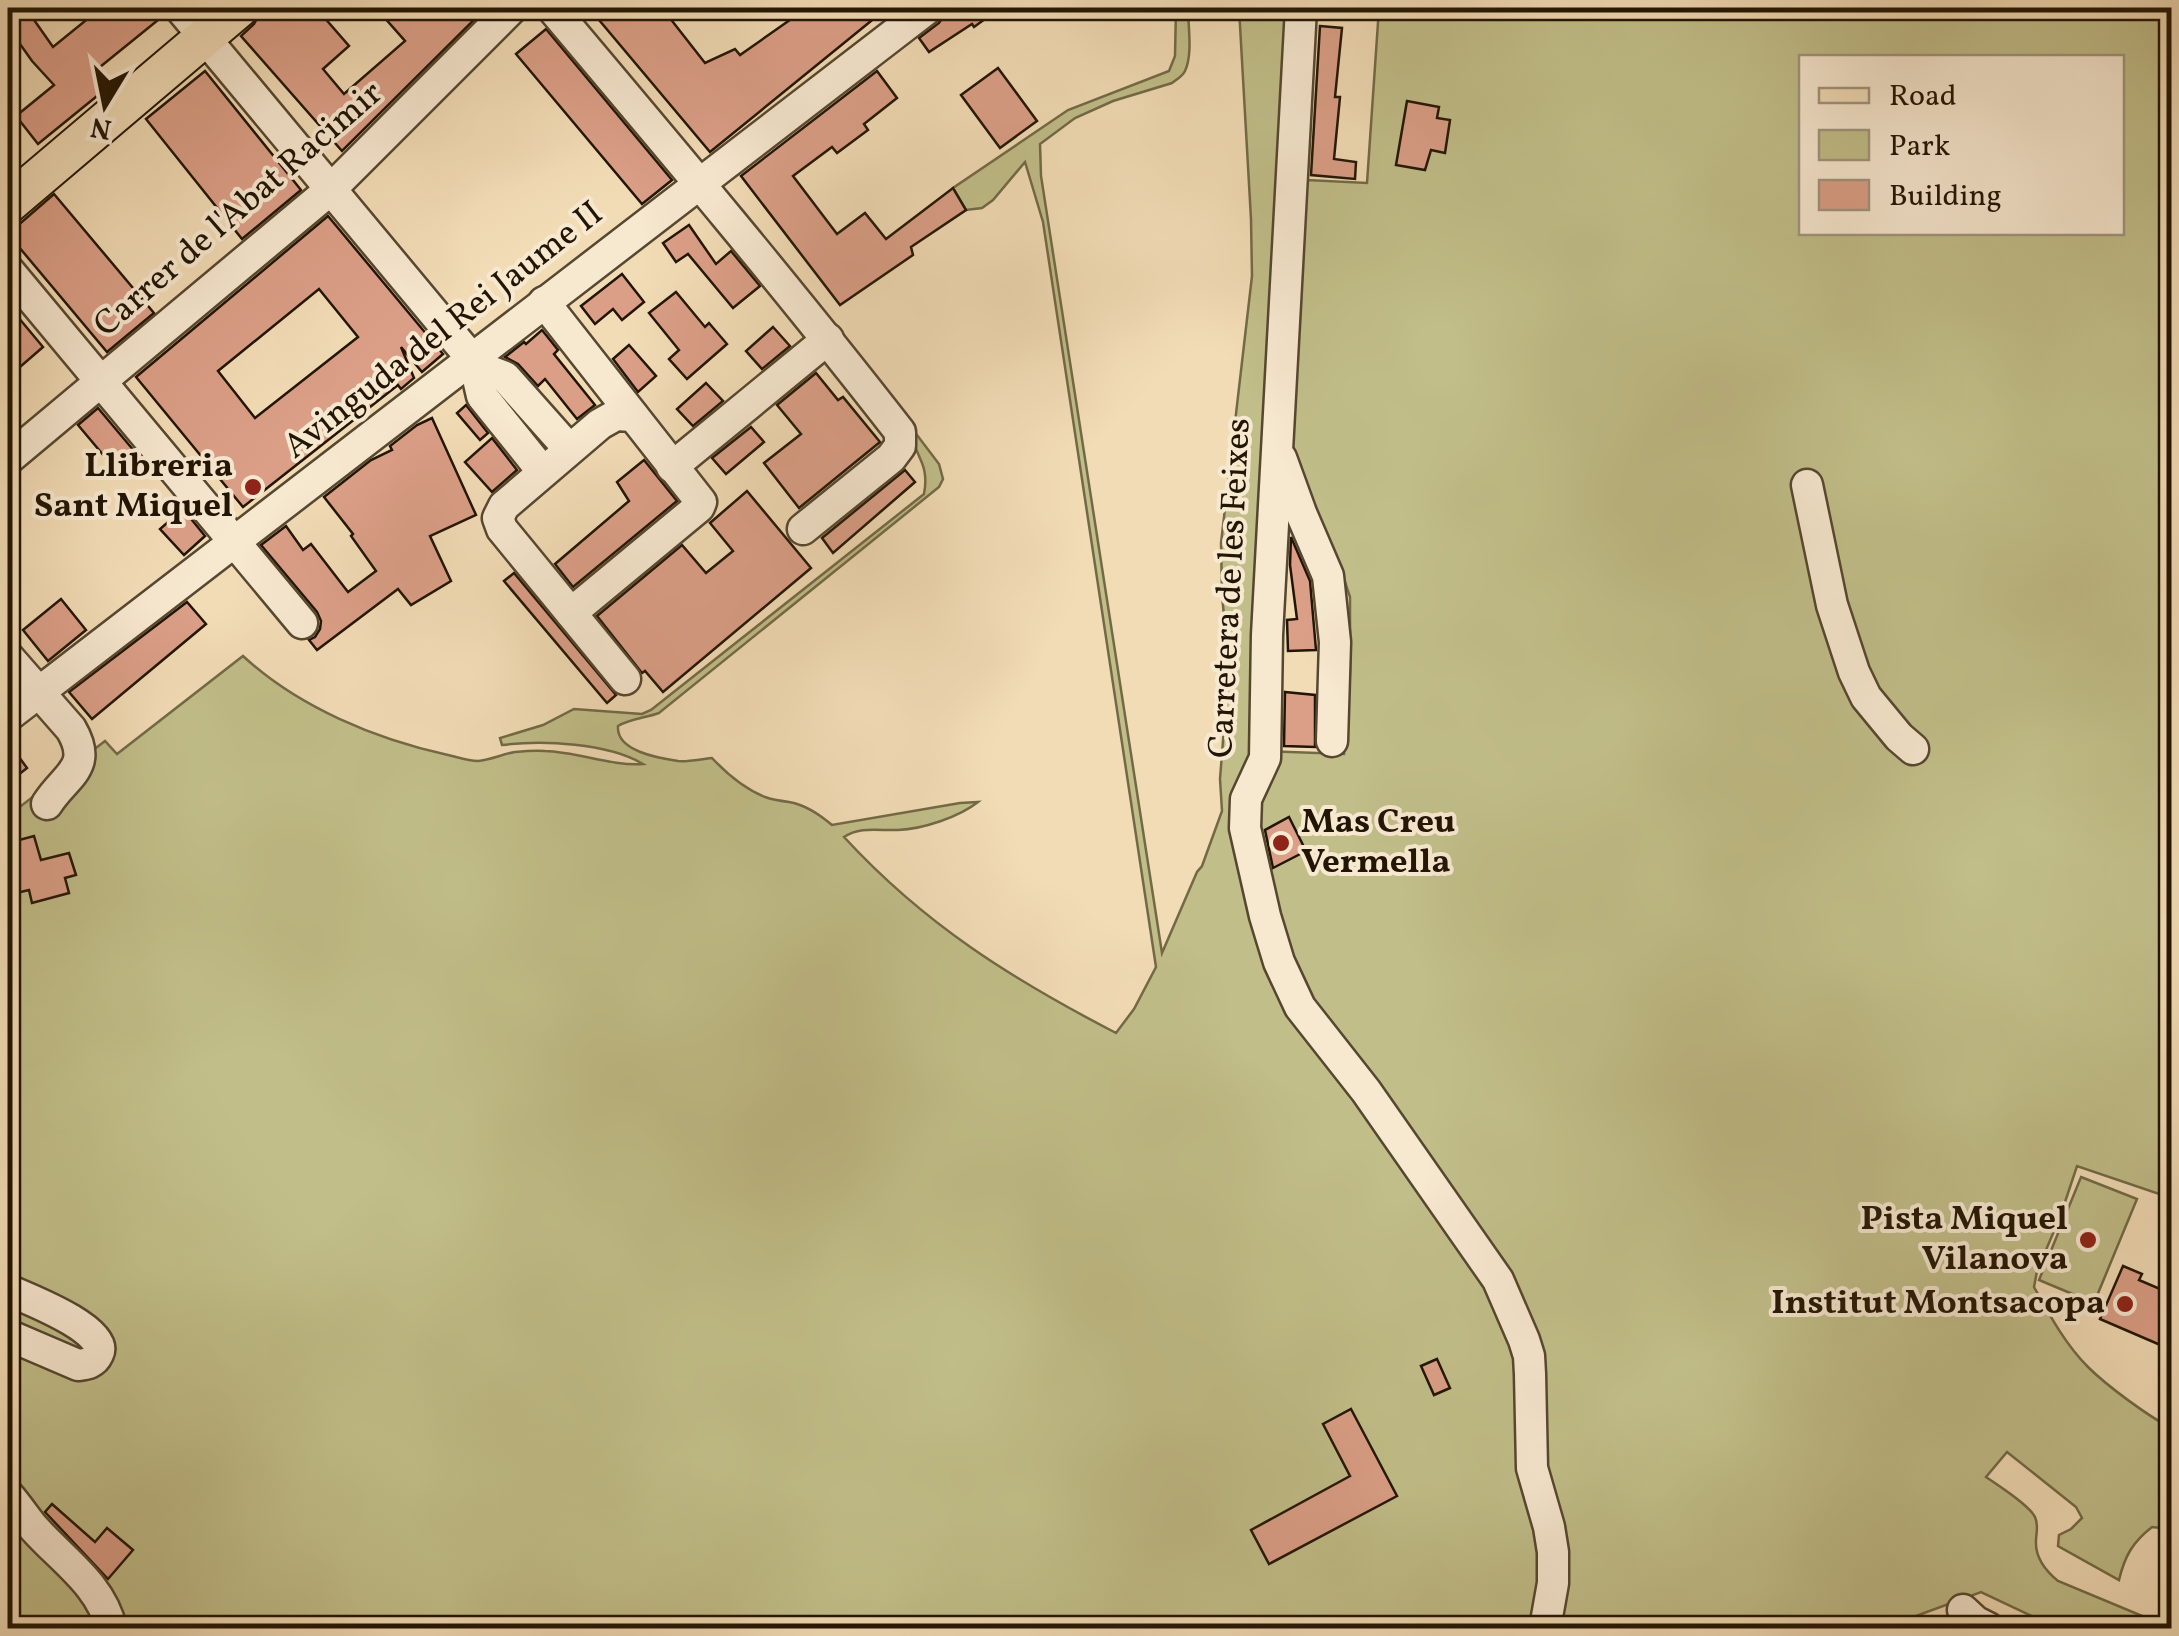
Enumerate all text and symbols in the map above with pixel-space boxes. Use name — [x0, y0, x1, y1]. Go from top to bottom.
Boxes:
north arrow — [55, 55, 155, 155]
legend — [1799, 55, 2124, 235]
street label: Carrer de l'Abat Racimir — [84, 71, 394, 349]
text: Road — [1889, 76, 1957, 118]
text: N — [88, 106, 114, 148]
text: Park — [1889, 126, 1950, 168]
text: Building — [1889, 176, 2002, 218]
street label: Avinguda del Rei Jaume II — [274, 191, 614, 471]
street label: Carretera de les Feixes — [1198, 417, 1264, 759]
place label: Llibreria Sant Miquel — [34, 443, 233, 531]
marker: Llibreria Sant Miquel — [242, 476, 264, 498]
place label: Mas Creu Vermella — [1301, 799, 1455, 887]
marker: Mas Creu Vermella — [1270, 832, 1292, 854]
place label: Pista Miquel Vilanova — [1860, 1196, 2068, 1284]
marker: Pista Miquel Vilanova — [2077, 1229, 2099, 1251]
place label: Institut Montsacopa — [1771, 1280, 2105, 1328]
marker: Institut Montsacopa — [2114, 1293, 2136, 1315]

